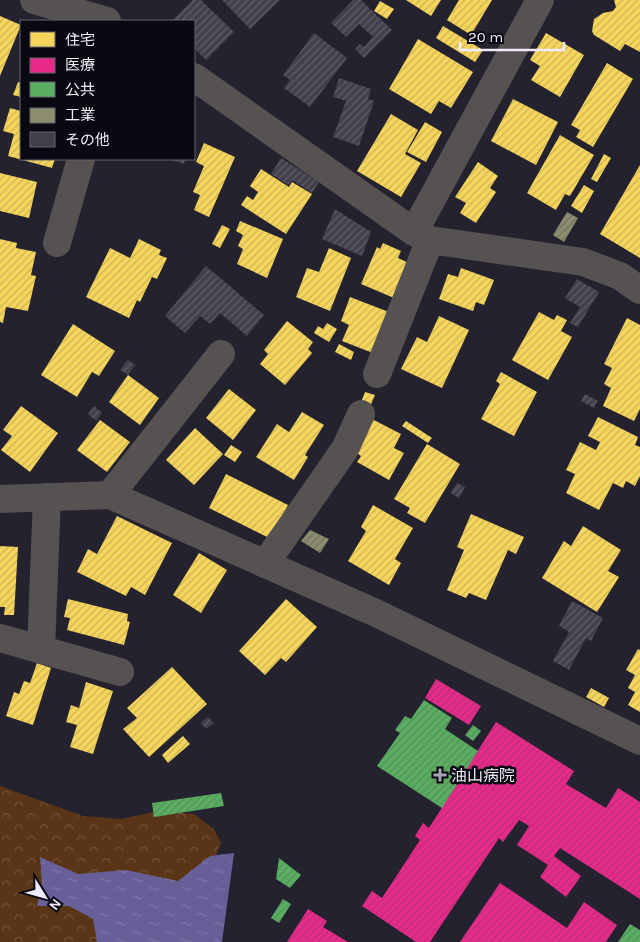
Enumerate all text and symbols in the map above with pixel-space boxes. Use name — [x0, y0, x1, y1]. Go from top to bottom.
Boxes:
legend — [20, 20, 195, 160]
scale bar — [460, 20, 564, 52]
text: 20 m — [468, 28, 503, 46]
text: 住宅 — [65, 31, 95, 49]
text: 医療 — [65, 56, 95, 74]
text: 公共 — [65, 81, 95, 99]
text: 工業 — [65, 106, 95, 124]
text: その他 — [65, 131, 110, 149]
place label: 油山病院 — [451, 766, 515, 785]
marker: 油山病院 — [433, 768, 447, 782]
north arrow — [20, 872, 70, 922]
text: N — [45, 895, 65, 914]

